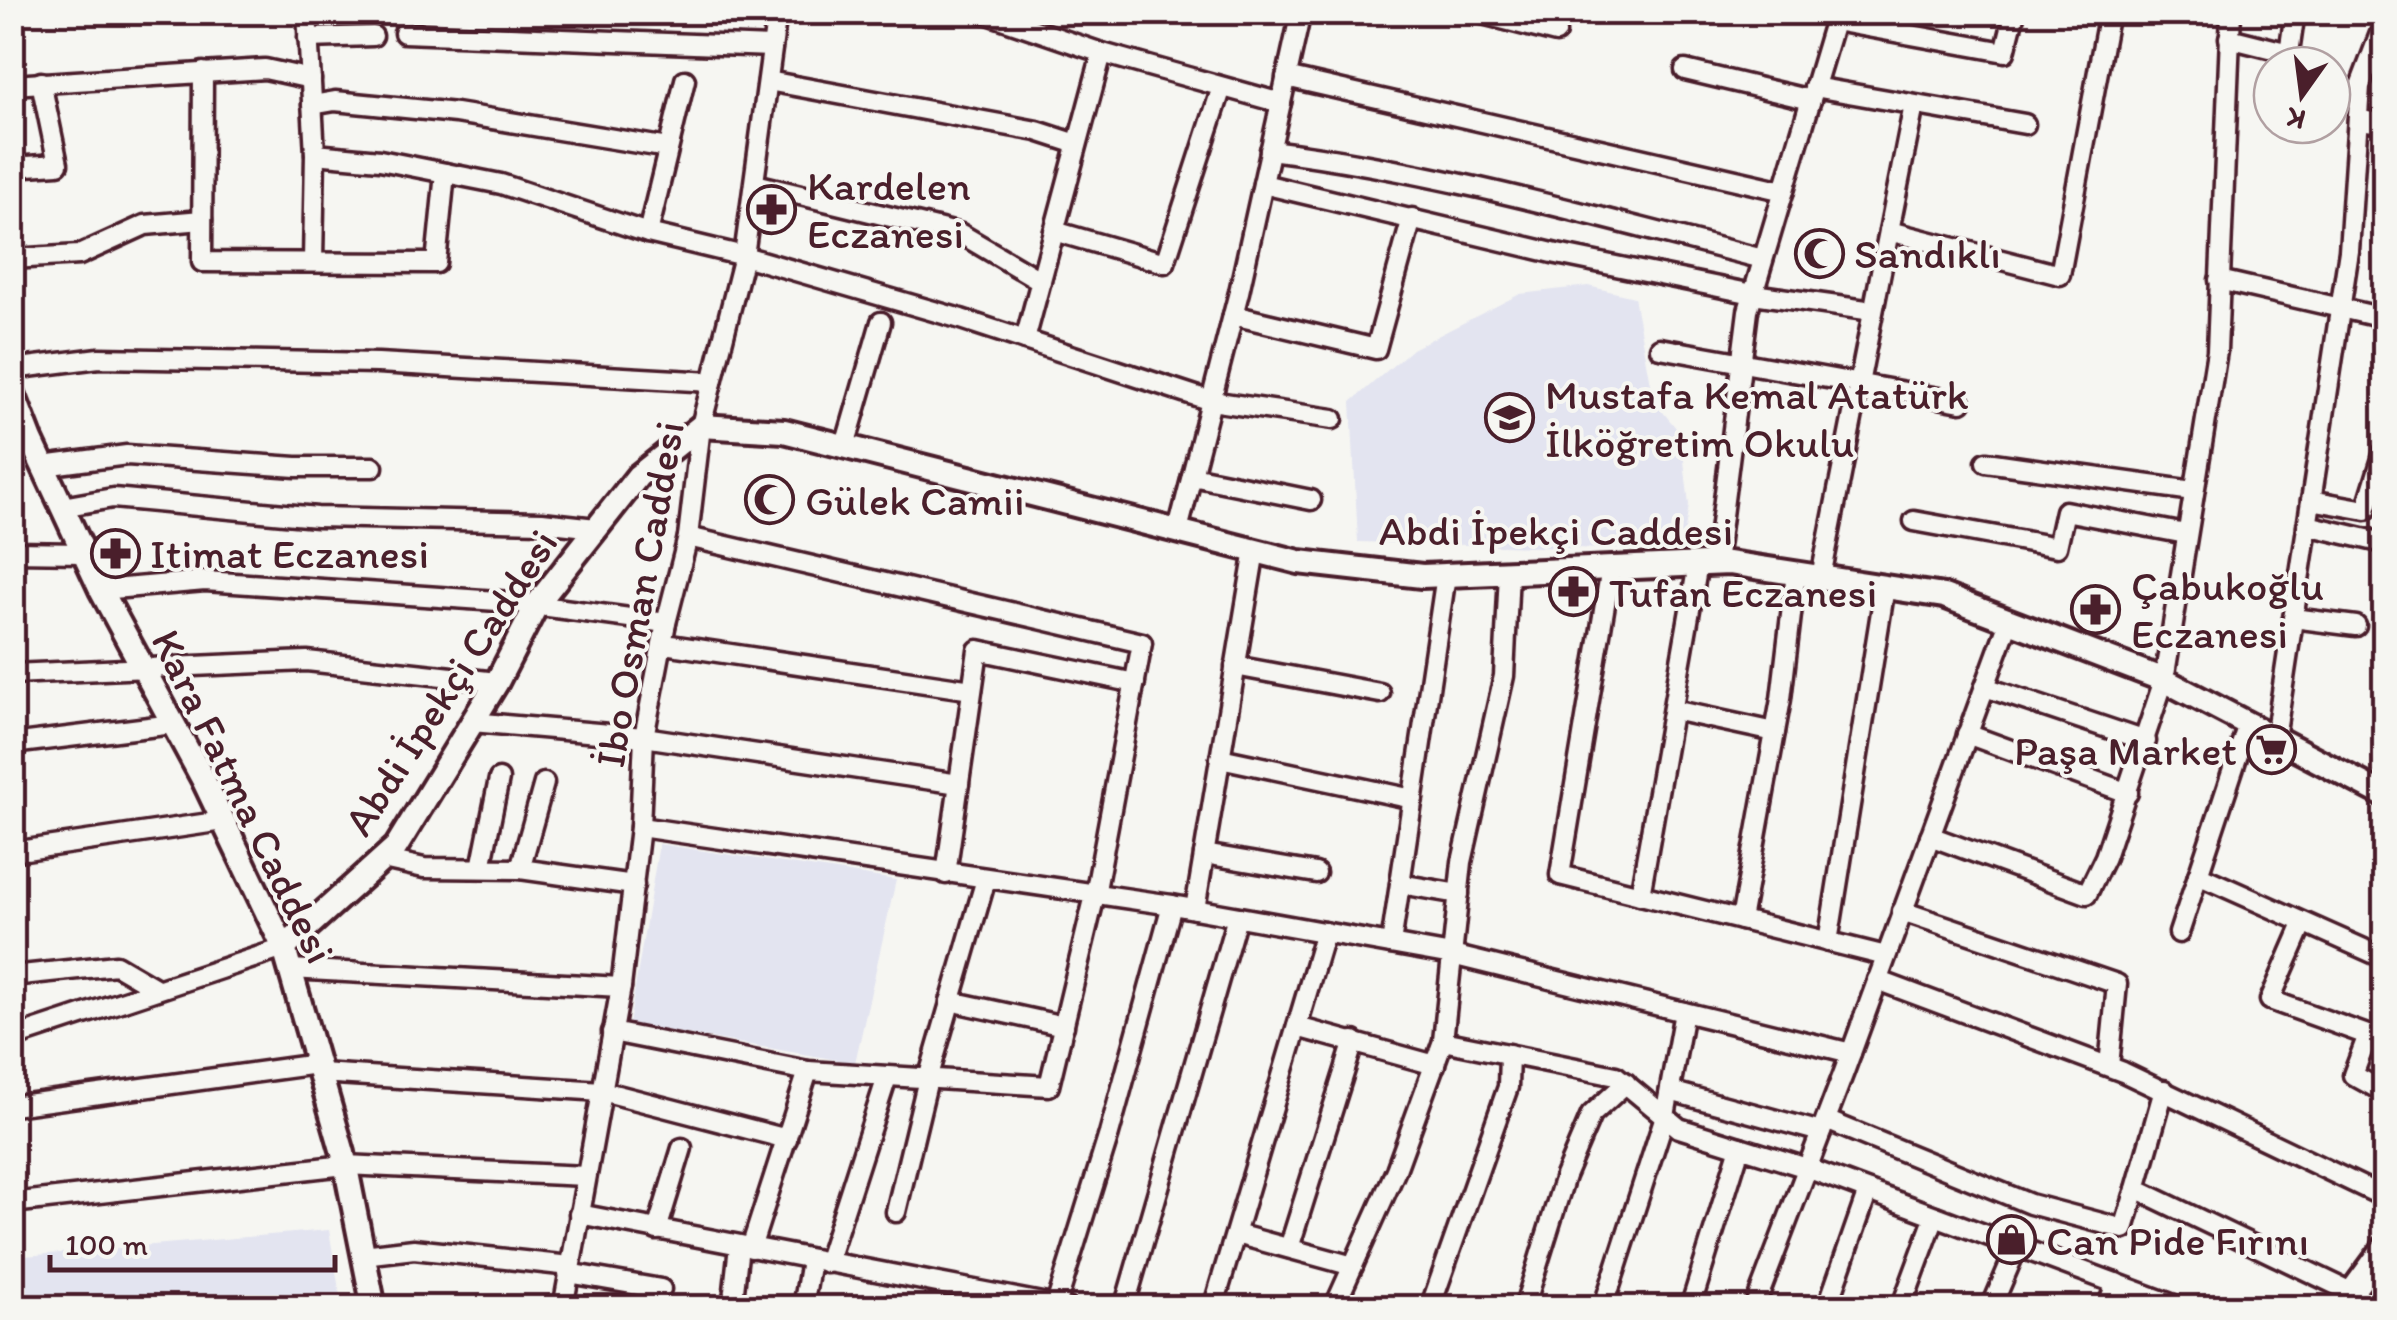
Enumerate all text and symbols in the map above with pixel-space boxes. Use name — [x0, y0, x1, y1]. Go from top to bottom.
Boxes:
north arrow — [2252, 45, 2352, 145]
text: K — [2282, 100, 2309, 138]
place label: Kardelen Eczanesi — [807, 160, 971, 259]
pharmacy icon: Kardelen Eczanesi — [746, 183, 798, 235]
mosque icon: Sandıklı — [1793, 227, 1845, 279]
place label: Sandıklı — [1854, 228, 2001, 279]
place label: Mustafa Kemal Atatürk İlköğretim Okulu — [1545, 369, 1969, 468]
school or university icon: Mustafa Kemal Atatürk İlköğretim Okulu — [1484, 392, 1536, 444]
street label: İbo Osman Caddesi — [584, 417, 695, 771]
mosque icon: Gülek Camii — [744, 474, 796, 526]
place label: Gülek Camii — [805, 475, 1024, 526]
street label: Abdi İpekçi Caddesi — [1379, 505, 1733, 556]
street label: Abdi İpekçi Caddesi — [333, 520, 568, 845]
pharmacy icon: Itimat Eczanesi — [89, 527, 141, 579]
place label: Itimat Eczanesi — [150, 528, 429, 579]
place label: Çabukoğlu Eczanesi — [2131, 560, 2324, 659]
pharmacy icon: Tufan Eczanesi — [1548, 566, 1600, 618]
place label: Tufan Eczanesi — [1609, 567, 1877, 618]
pharmacy icon: Çabukoğlu Eczanesi — [2070, 583, 2122, 635]
street label: Kara Fatma Caddesi — [141, 621, 346, 971]
supermarket icon: Paşa Market — [2246, 724, 2298, 776]
place label: Paşa Market — [2014, 725, 2237, 776]
scale bar — [50, 1210, 335, 1272]
shop icon: Can Pide Fırını — [1985, 1214, 2037, 1266]
place label: Can Pide Fırını — [2046, 1215, 2309, 1266]
text: 100 m — [65, 1226, 148, 1263]

